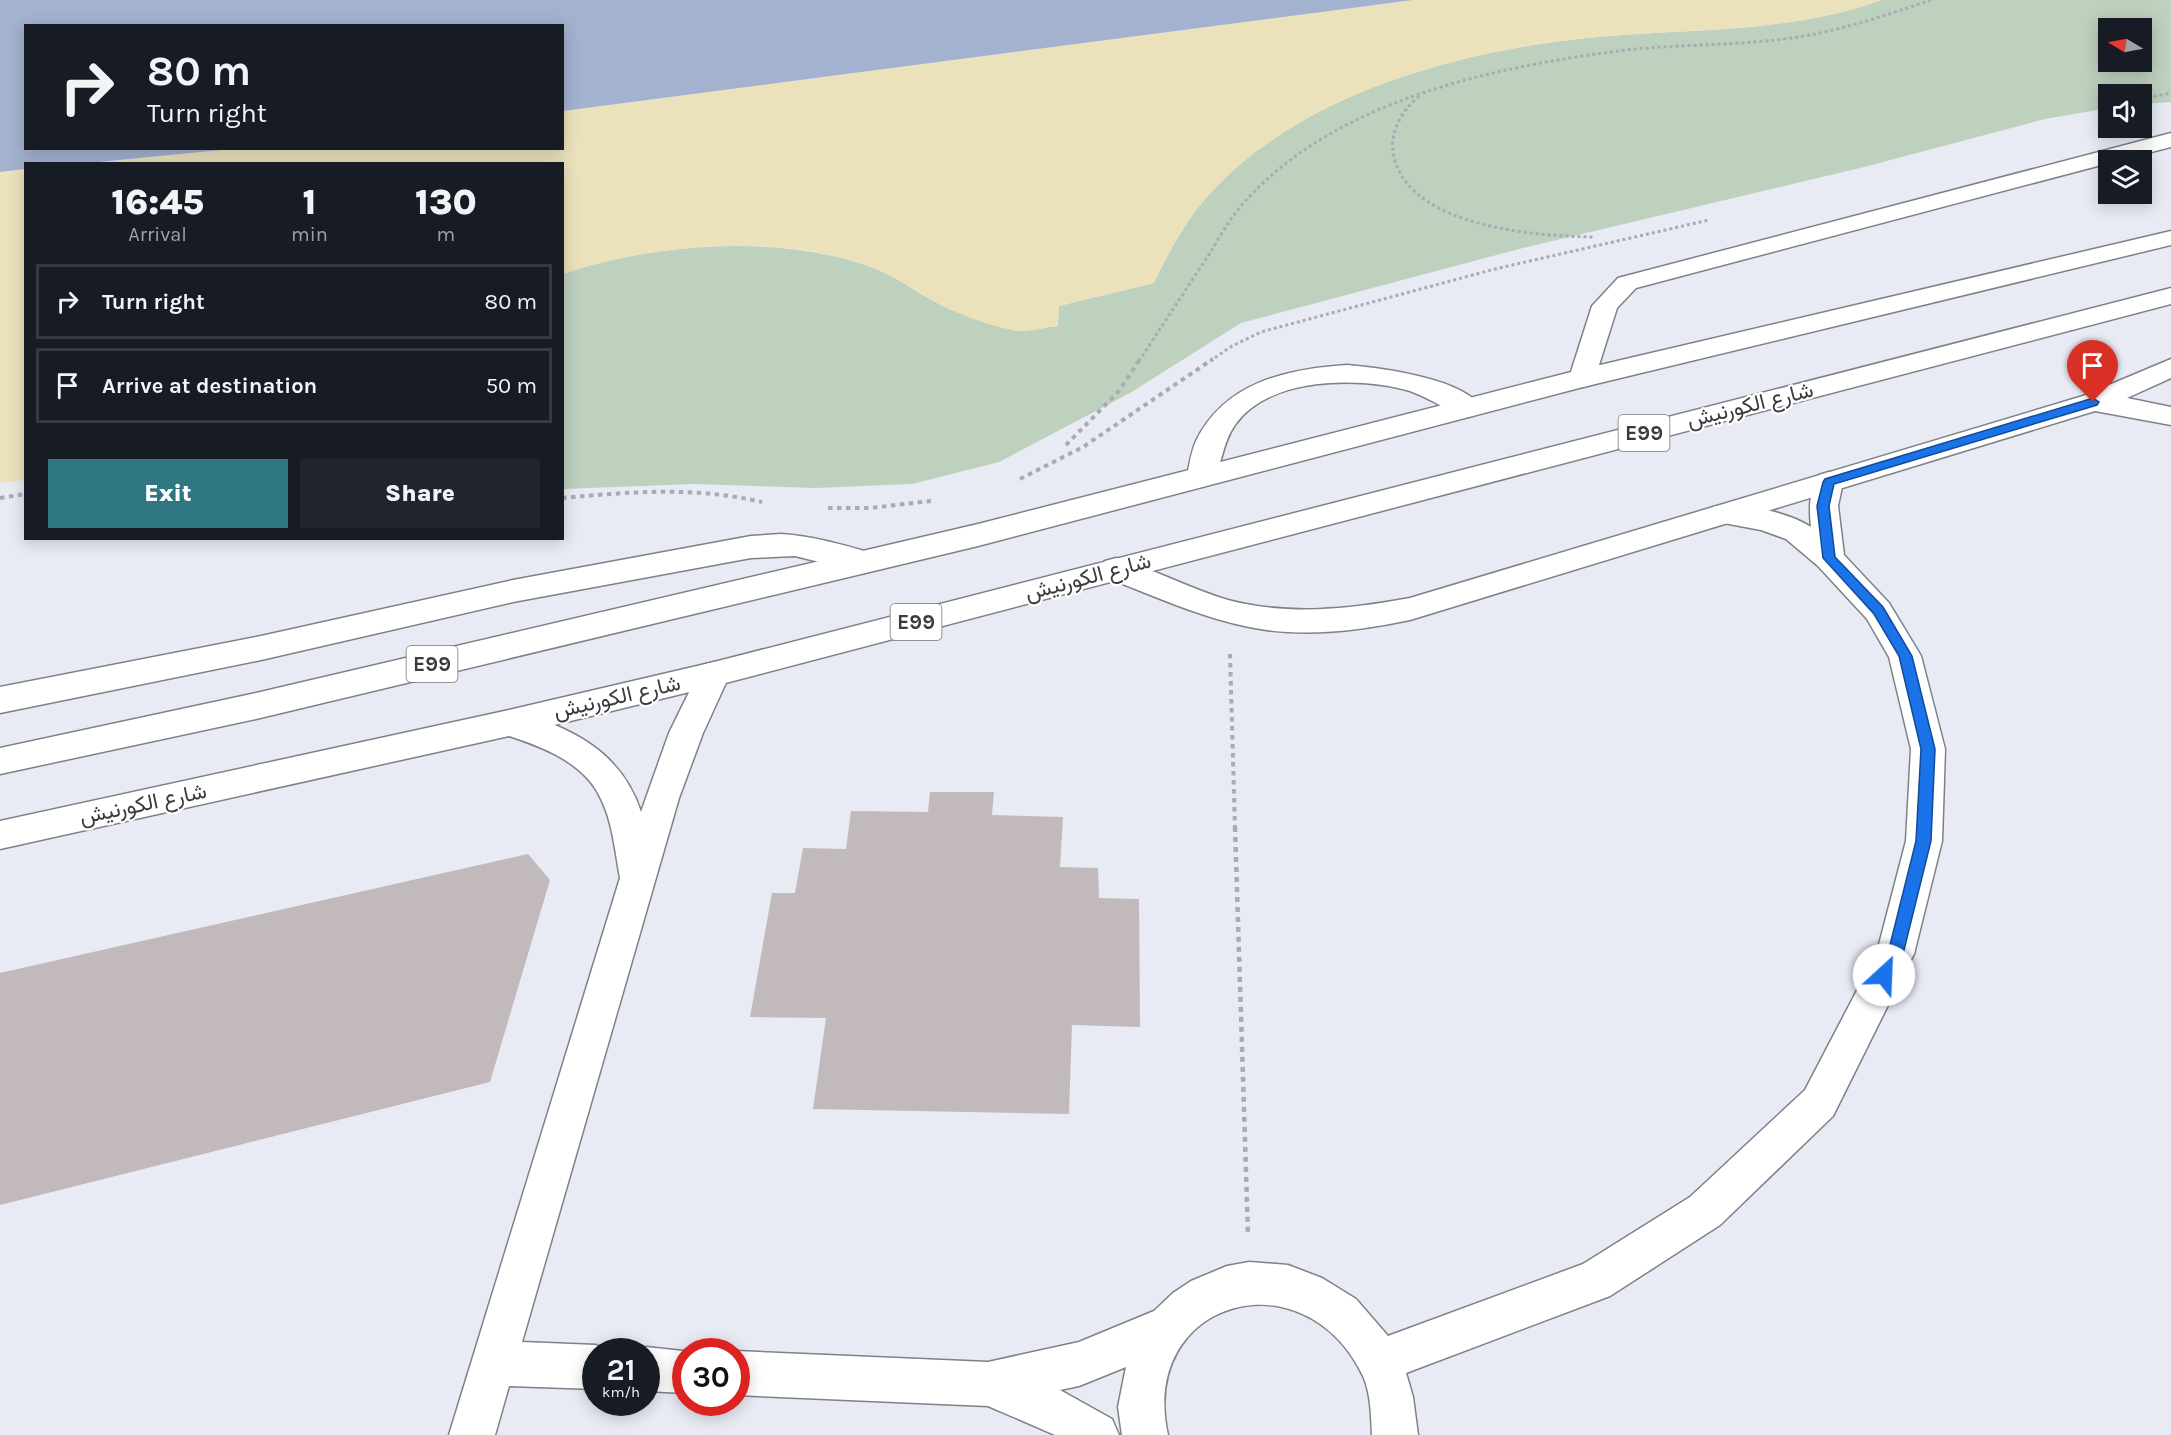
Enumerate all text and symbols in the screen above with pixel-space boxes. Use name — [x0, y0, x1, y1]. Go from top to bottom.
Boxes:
north arrow — [2098, 18, 2152, 72]
map controls — [2098, 18, 2152, 204]
text: 80 m — [147, 46, 251, 96]
icon: right — [48, 48, 126, 126]
button: sound — [2098, 84, 2152, 138]
text: Turn right — [147, 97, 267, 129]
button: layers — [2098, 150, 2152, 204]
text: 16:45 — [111, 181, 204, 223]
text: 1 — [303, 181, 316, 223]
text: 130 — [415, 181, 477, 223]
text: Arrival — [128, 223, 187, 246]
text: min — [291, 223, 328, 246]
text: m — [437, 223, 455, 246]
icon: right — [51, 285, 84, 318]
text: Turn right — [102, 289, 205, 315]
text: 80 m — [485, 289, 537, 315]
pin — [2067, 340, 2118, 402]
icon: arrive — [2076, 349, 2109, 382]
icon: arrive — [51, 369, 84, 402]
text: Arrive at destination — [102, 373, 317, 399]
text: 50 m — [486, 373, 537, 399]
street label: شارع الكورنيش — [1684, 377, 1816, 434]
road number: E99 — [1618, 415, 1670, 451]
button: Exit — [48, 459, 288, 528]
button: Share — [300, 459, 540, 528]
street label: شارع الكورنيش — [1022, 548, 1154, 607]
road number: E99 — [890, 604, 942, 640]
road number: E99 — [406, 646, 458, 682]
street label: شارع الكورنيش — [551, 670, 683, 725]
street label: شارع الكورنيش — [77, 778, 209, 831]
position arrow — [1852, 943, 1916, 1007]
speed limit sign: 30 — [672, 1338, 750, 1416]
text: 21 — [607, 1352, 635, 1388]
text: km/h — [602, 1383, 640, 1401]

